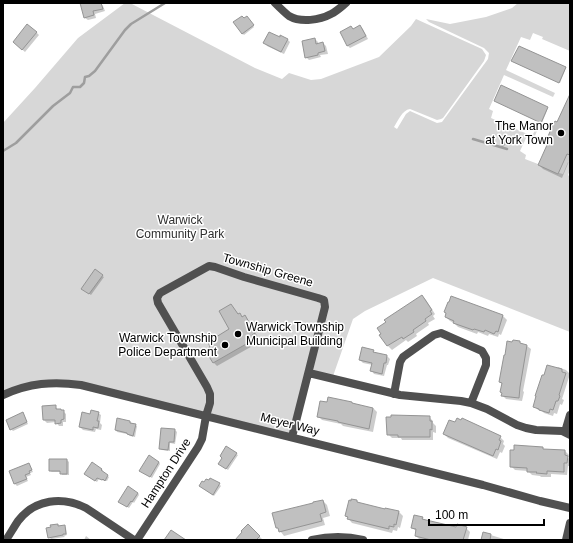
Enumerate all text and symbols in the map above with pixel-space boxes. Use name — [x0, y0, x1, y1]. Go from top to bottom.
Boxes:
place label: The Manor at York Town — [485, 119, 553, 147]
marker: The Manor at York Town — [556, 128, 566, 138]
park label: Warwick Community Park — [136, 213, 225, 241]
street label: Township Greene — [221, 250, 315, 290]
place label: Warwick Township Municipal Building — [246, 320, 344, 348]
marker: Warwick Township Municipal Building — [233, 329, 243, 339]
place label: Warwick Township Police Department — [118, 331, 218, 359]
marker: Warwick Township Police Department — [220, 340, 230, 350]
street label: Meyer Way — [259, 410, 321, 438]
street label: Hampton Drive — [138, 435, 194, 510]
scale bar — [429, 501, 544, 527]
text: 100 m — [435, 508, 468, 522]

